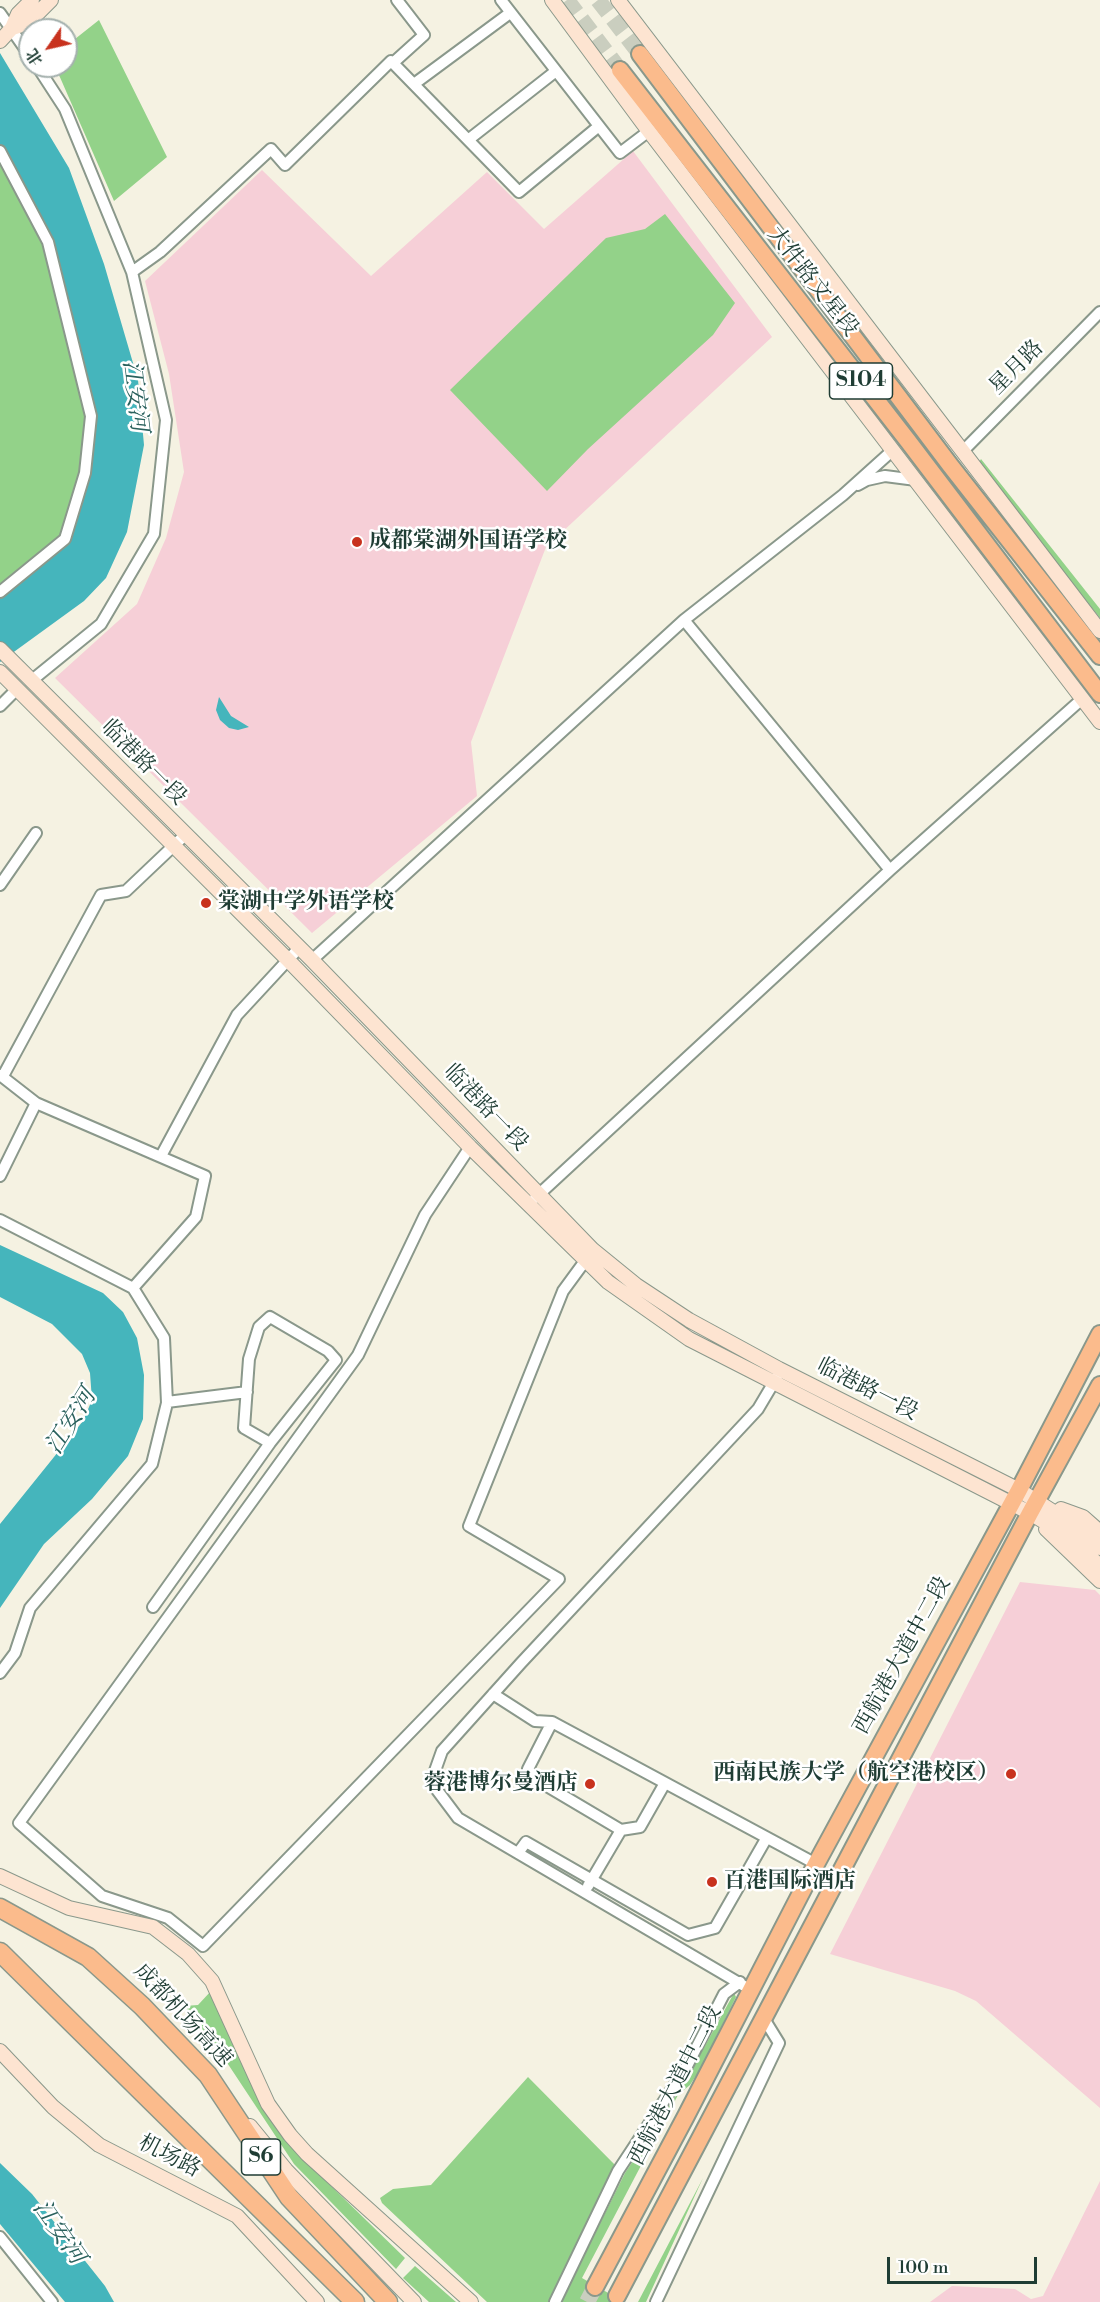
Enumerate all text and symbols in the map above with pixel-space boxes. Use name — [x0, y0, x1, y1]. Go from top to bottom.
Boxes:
north arrow — [18, 18, 78, 78]
text: 北 — [22, 45, 48, 69]
street label: 大件路文星段 — [761, 222, 863, 342]
street label: 星月路 — [984, 335, 1050, 401]
water label: 江安河 — [115, 359, 153, 433]
road number: S104 — [830, 363, 892, 399]
place label: 成都棠湖外国语学校 — [369, 529, 567, 555]
marker: 成都棠湖外国语学校 — [350, 535, 364, 549]
street label: 临港路一段 — [95, 715, 191, 811]
place label: 棠湖中学外语学校 — [218, 890, 394, 916]
marker: 棠湖中学外语学校 — [199, 896, 213, 910]
street label: 临港路一段 — [437, 1059, 533, 1157]
street label: 临港路一段 — [812, 1353, 922, 1427]
water label: 江安河 — [41, 1384, 103, 1460]
street label: 西航港大道中二段 — [849, 1573, 957, 1739]
place label: 西南民族大学（航空港校区） — [713, 1761, 999, 1787]
marker: 西南民族大学（航空港校区） — [1004, 1767, 1018, 1781]
place label: 蓉港博尔曼酒店 — [424, 1771, 578, 1797]
marker: 蓉港博尔曼酒店 — [583, 1777, 597, 1791]
place label: 百港国际酒店 — [724, 1869, 856, 1895]
marker: 百港国际酒店 — [705, 1875, 719, 1889]
street label: 成都机场高速 — [127, 1959, 237, 2073]
street label: 西航港大道中二段 — [624, 2002, 728, 2170]
street label: 机场路 — [134, 2130, 204, 2184]
road number: S6 — [242, 2139, 280, 2175]
water label: 江安河 — [26, 2195, 90, 2271]
scale bar — [890, 2245, 1040, 2283]
text: 100 m — [898, 2256, 949, 2279]

